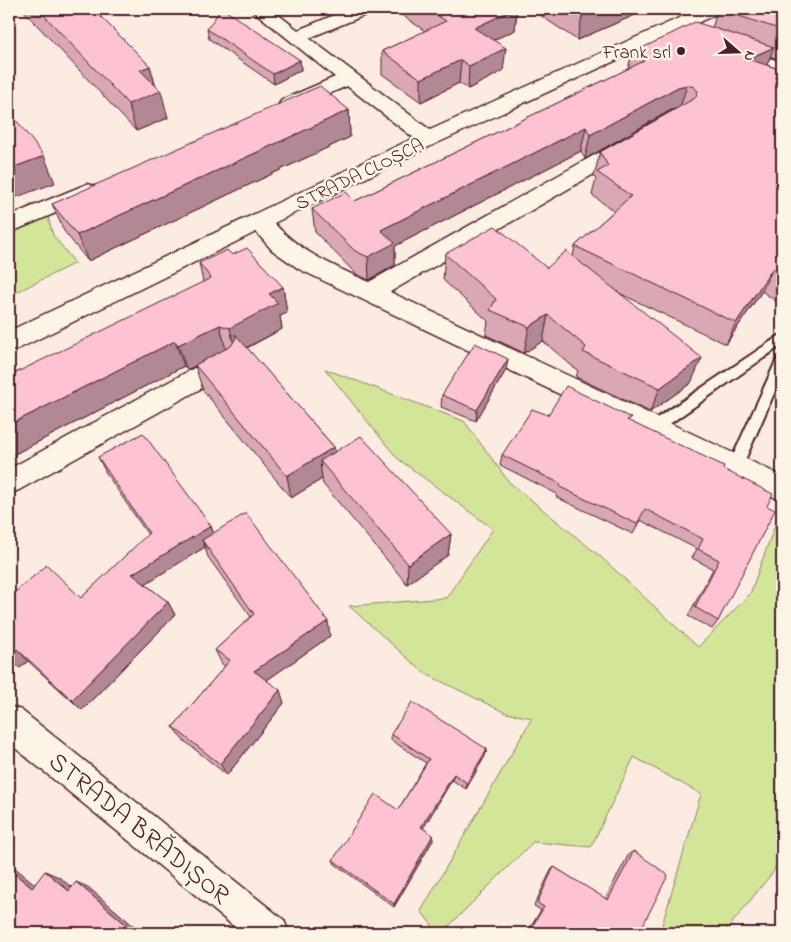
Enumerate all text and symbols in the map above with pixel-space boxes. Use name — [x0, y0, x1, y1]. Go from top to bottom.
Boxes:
north arrow — [714, 28, 764, 78]
place label: Frank srl — [602, 40, 671, 67]
marker: Frank srl — [675, 45, 687, 57]
text: N — [737, 48, 760, 64]
street label: STRADA CLOȘCA — [291, 132, 429, 218]
street label: STRADA BRĂDIȘOR — [39, 744, 237, 915]

